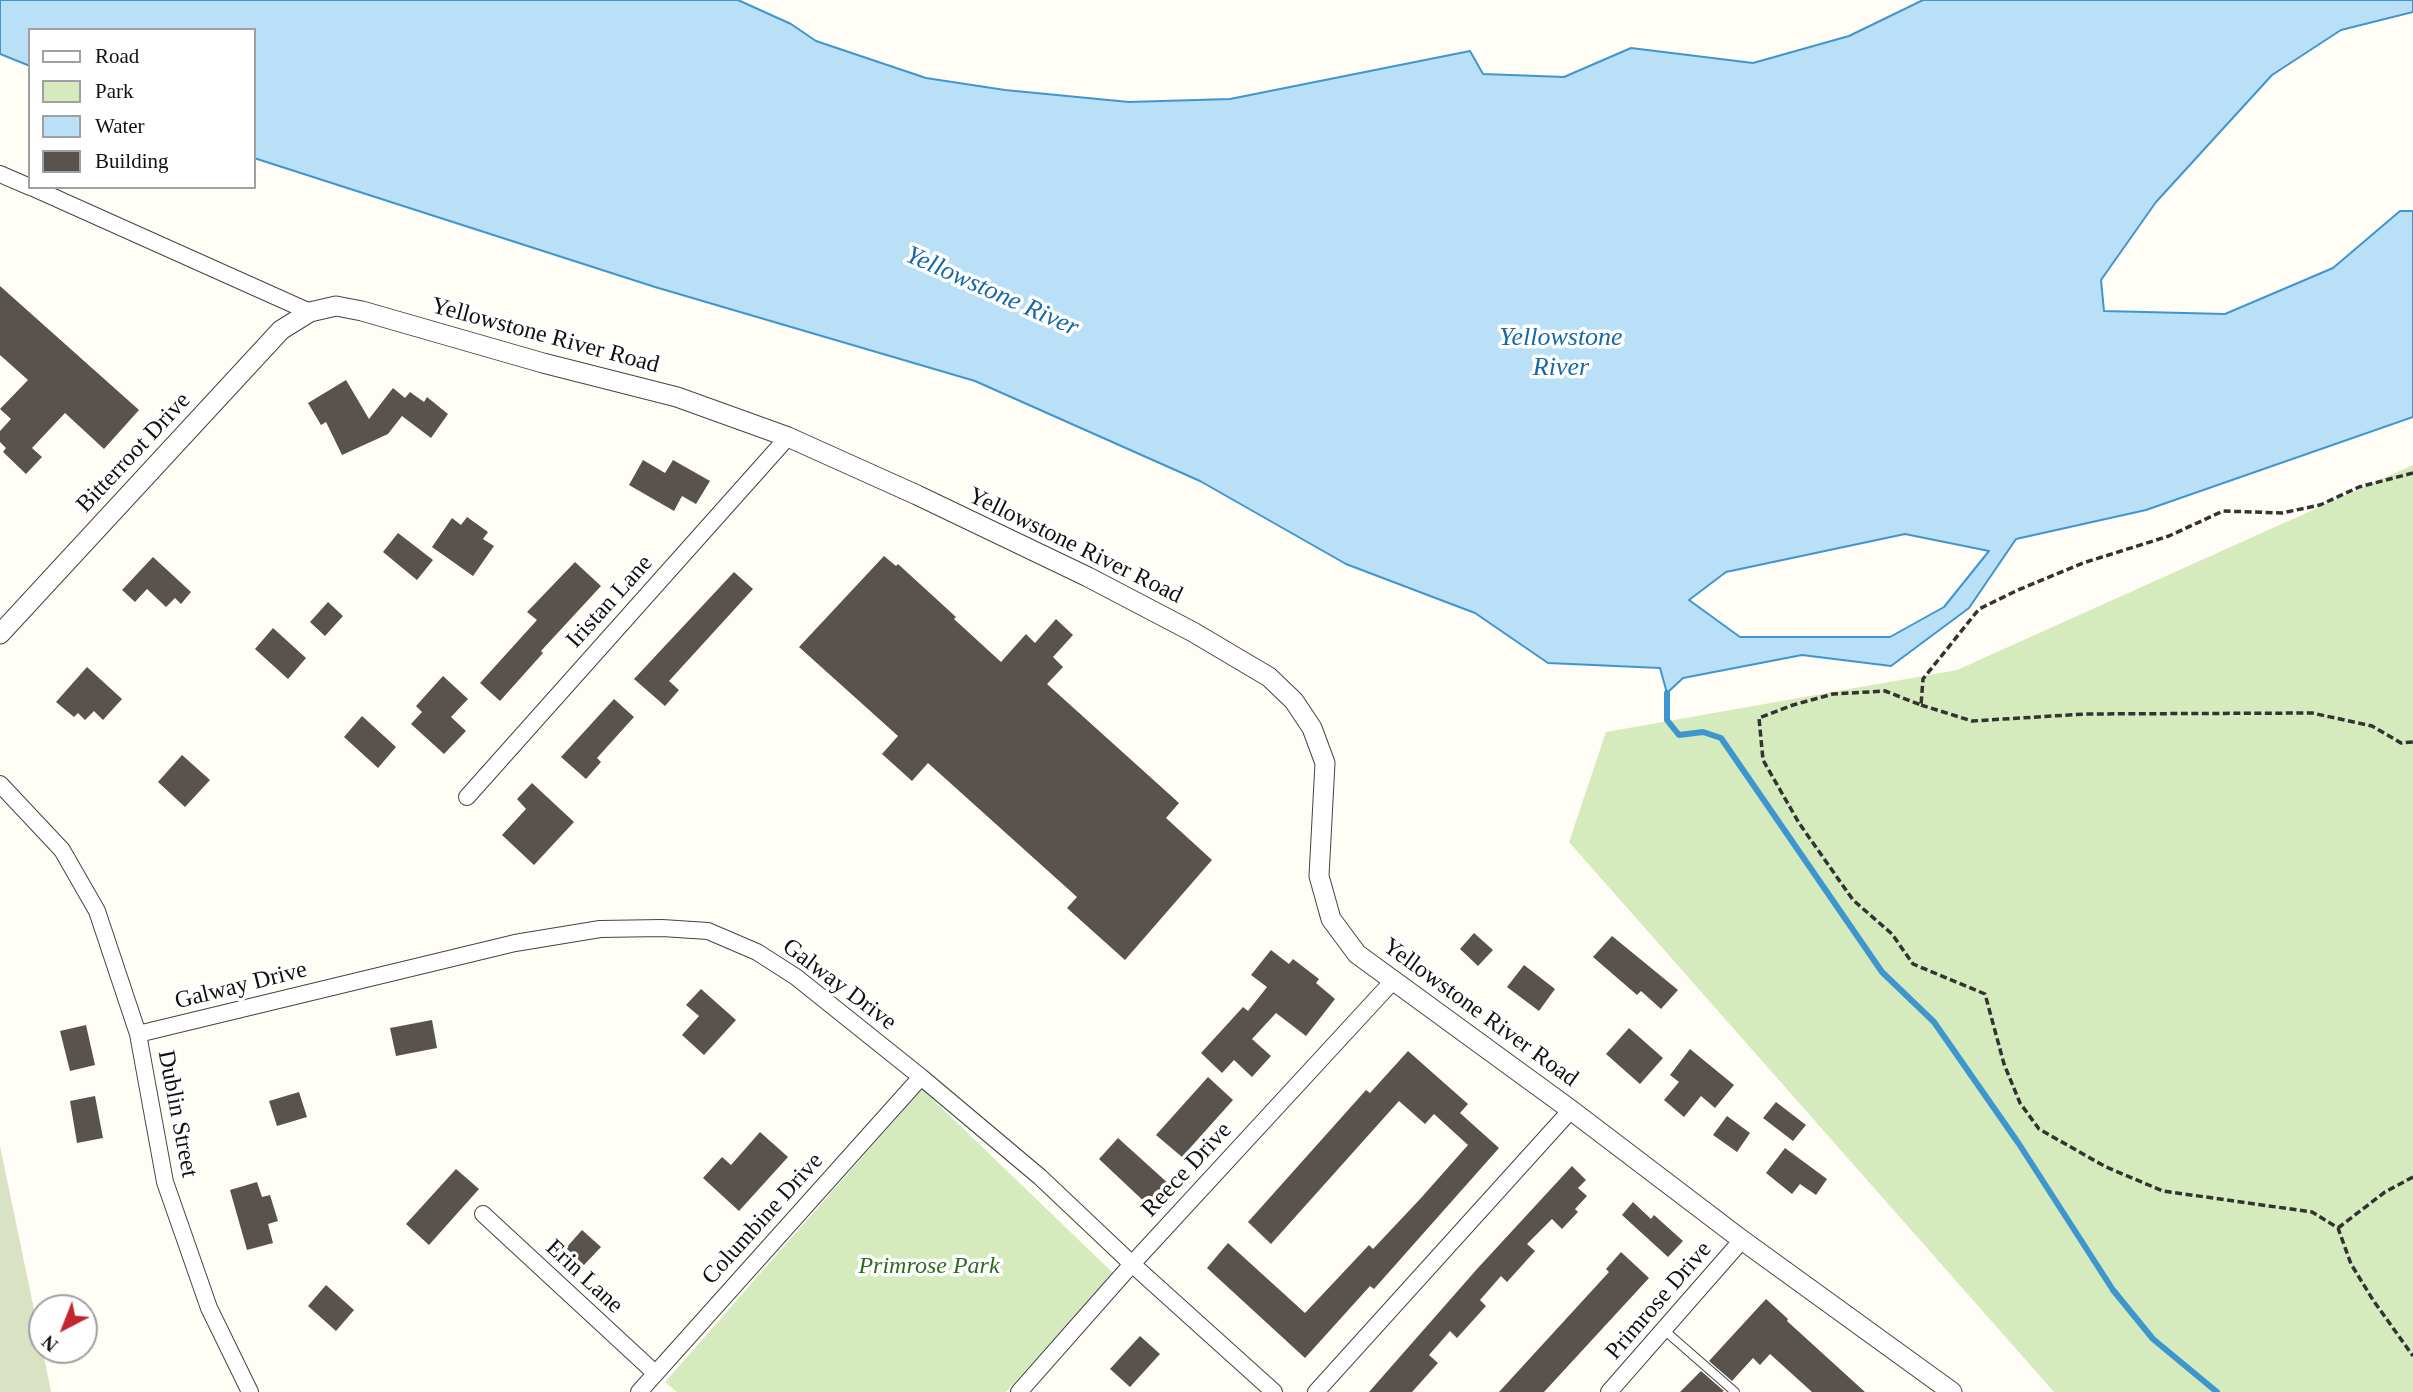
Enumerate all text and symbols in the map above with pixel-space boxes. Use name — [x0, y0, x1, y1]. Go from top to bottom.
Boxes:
legend — [28, 28, 256, 189]
text: Road — [95, 44, 139, 68]
text: Park — [95, 79, 134, 103]
text: Water — [95, 114, 145, 138]
text: Building — [95, 149, 169, 173]
water label: Yellowstone River — [901, 240, 1083, 344]
street label: Yellowstone River Road — [428, 292, 662, 380]
water label: Yellowstone River — [1499, 322, 1623, 384]
street label: Bitterroot Drive — [71, 387, 197, 519]
street label: Yellowstone River Road — [963, 482, 1187, 610]
street label: Iristan Lane — [561, 550, 659, 654]
street label: Yellowstone River Road — [1377, 932, 1583, 1094]
street label: Galway Drive — [776, 933, 902, 1037]
street label: Galway Drive — [172, 956, 310, 1016]
street label: Dublin Street — [151, 1048, 203, 1180]
street label: Reece Drive — [1136, 1117, 1238, 1223]
street label: Columbine Drive — [696, 1147, 830, 1291]
street label: Erin Lane — [539, 1234, 629, 1320]
street label: Primrose Drive — [1600, 1236, 1718, 1366]
park label: Primrose Park — [858, 1253, 1000, 1281]
north arrow — [28, 1294, 98, 1364]
text: N — [38, 1331, 62, 1356]

